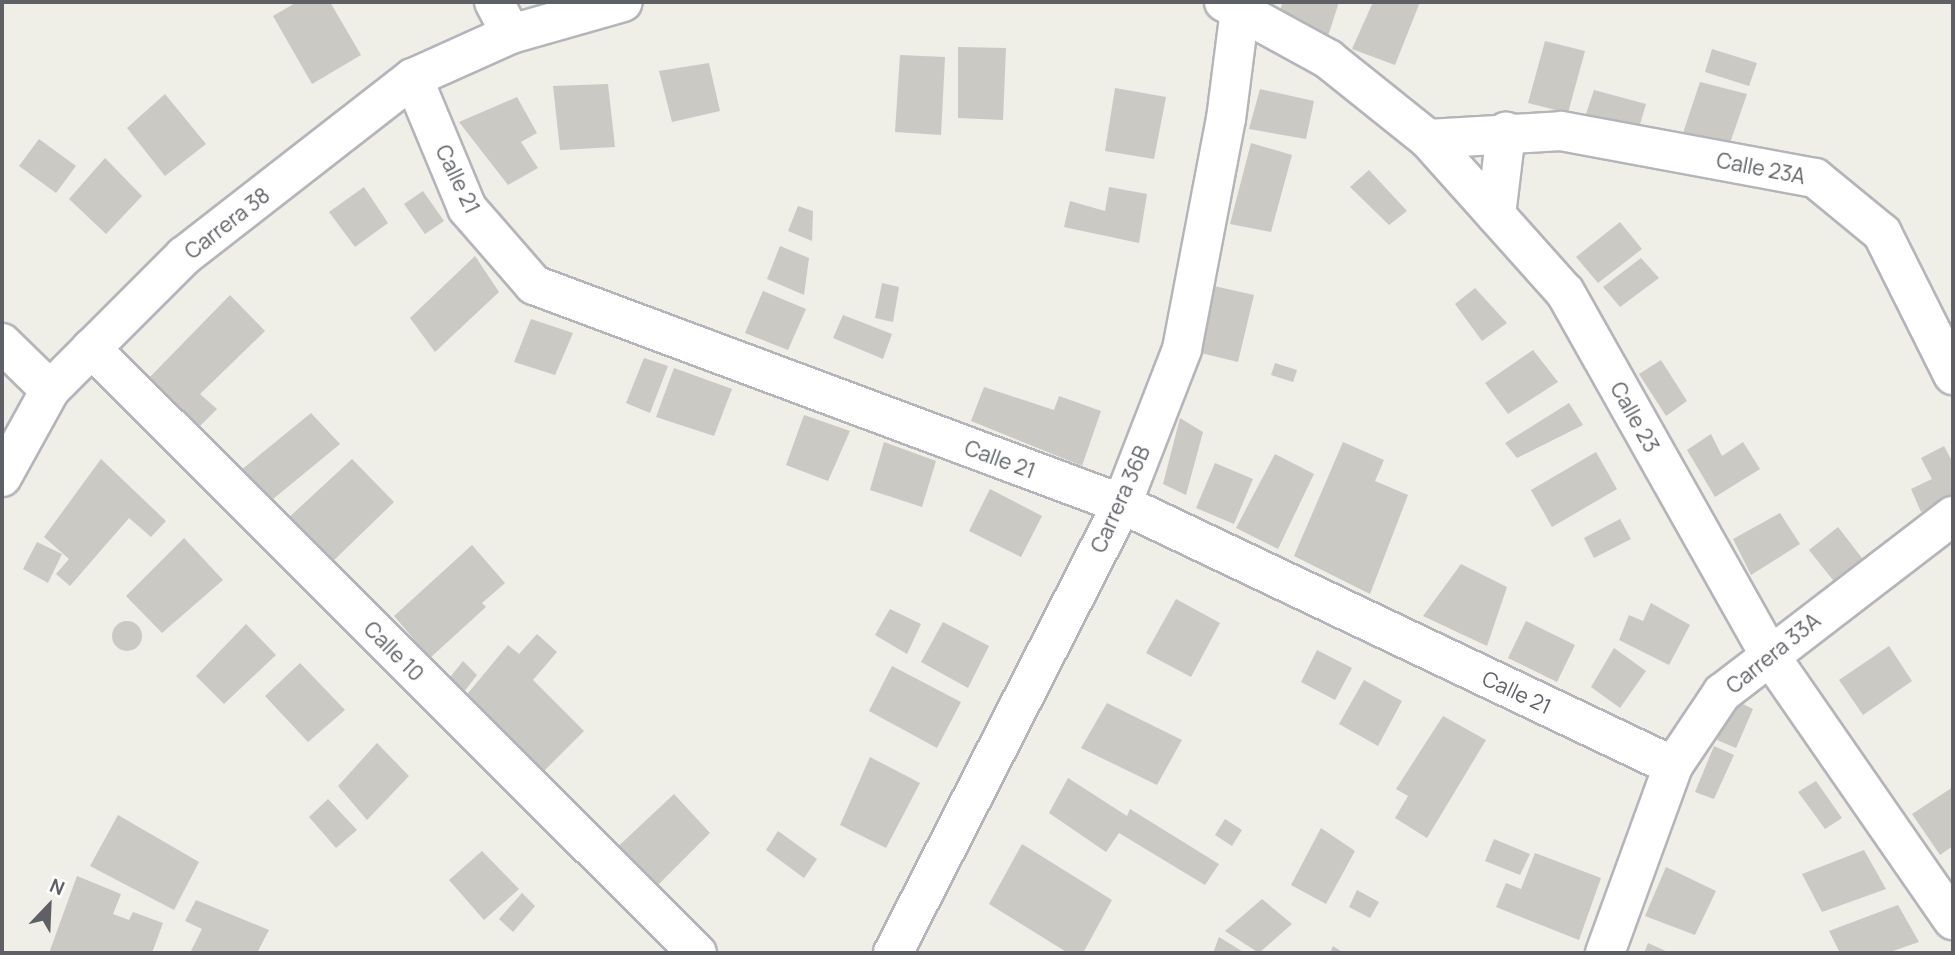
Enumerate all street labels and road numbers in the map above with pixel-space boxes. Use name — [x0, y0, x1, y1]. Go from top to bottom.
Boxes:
street label: Calle 21 — [431, 141, 485, 217]
street label: Calle 23A — [1714, 147, 1808, 189]
street label: Carrera 38 — [180, 182, 274, 264]
street label: Calle 23 — [1605, 377, 1665, 457]
street label: Calle 21 — [961, 435, 1039, 483]
street label: Carrera 36B — [1085, 442, 1155, 556]
street label: Carrera 33A — [1721, 608, 1825, 698]
street label: Calle 10 — [359, 616, 429, 686]
street label: Calle 21 — [1479, 665, 1555, 719]

